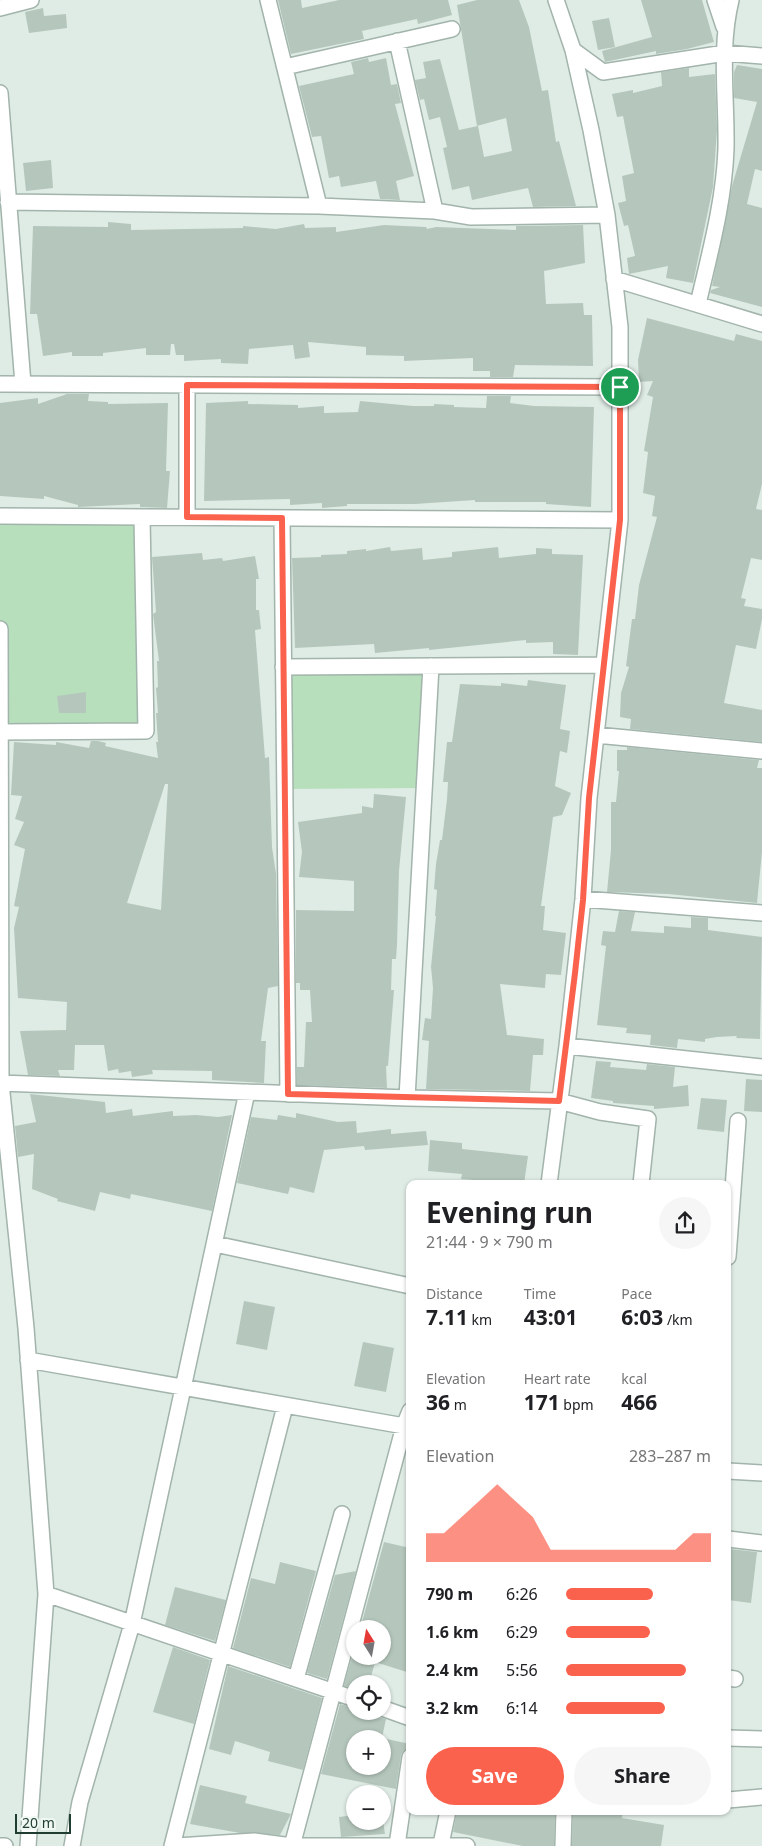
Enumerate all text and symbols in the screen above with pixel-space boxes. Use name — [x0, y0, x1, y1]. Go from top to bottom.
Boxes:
pin — [599, 366, 641, 408]
icon: arrive — [606, 373, 634, 401]
text: Evening run — [426, 1193, 593, 1231]
button: share — [659, 1197, 711, 1249]
text: 21:44 · 9 × 790 m — [426, 1231, 553, 1253]
text: Distance — [426, 1284, 483, 1303]
text: Time — [524, 1284, 556, 1303]
text: Pace — [621, 1284, 652, 1303]
text: 7.11 — [426, 1303, 468, 1331]
text: 43:01 — [524, 1303, 578, 1331]
text: 6:03 — [621, 1303, 663, 1331]
text: km — [468, 1310, 492, 1329]
text: /km — [663, 1310, 693, 1329]
text: Elevation — [426, 1369, 486, 1388]
text: Heart rate — [524, 1369, 591, 1388]
text: kcal — [621, 1369, 647, 1388]
text: 36 — [426, 1388, 450, 1416]
text: 171 — [524, 1388, 560, 1416]
text: 466 — [621, 1388, 657, 1416]
text: m — [450, 1395, 467, 1414]
text: bpm — [560, 1395, 594, 1414]
text: Elevation — [426, 1445, 494, 1467]
text: 283–287 m — [629, 1445, 711, 1467]
text: 790 m — [426, 1583, 473, 1605]
text: 6:26 — [506, 1583, 538, 1605]
north arrow — [346, 1620, 391, 1665]
map controls — [346, 1620, 391, 1830]
text: 1.6 km — [426, 1621, 478, 1643]
text: 6:29 — [506, 1621, 538, 1643]
text: 2.4 km — [426, 1659, 478, 1681]
text: 5:56 — [506, 1659, 538, 1681]
button: locate — [346, 1675, 391, 1720]
text: 3.2 km — [426, 1697, 478, 1719]
text: 6:14 — [506, 1697, 538, 1719]
button: + — [346, 1730, 391, 1775]
button: Save — [426, 1747, 564, 1805]
button: Share — [574, 1747, 711, 1805]
button: − — [346, 1785, 391, 1830]
scale bar — [15, 1811, 71, 1834]
text: 20 m — [22, 1813, 55, 1832]

